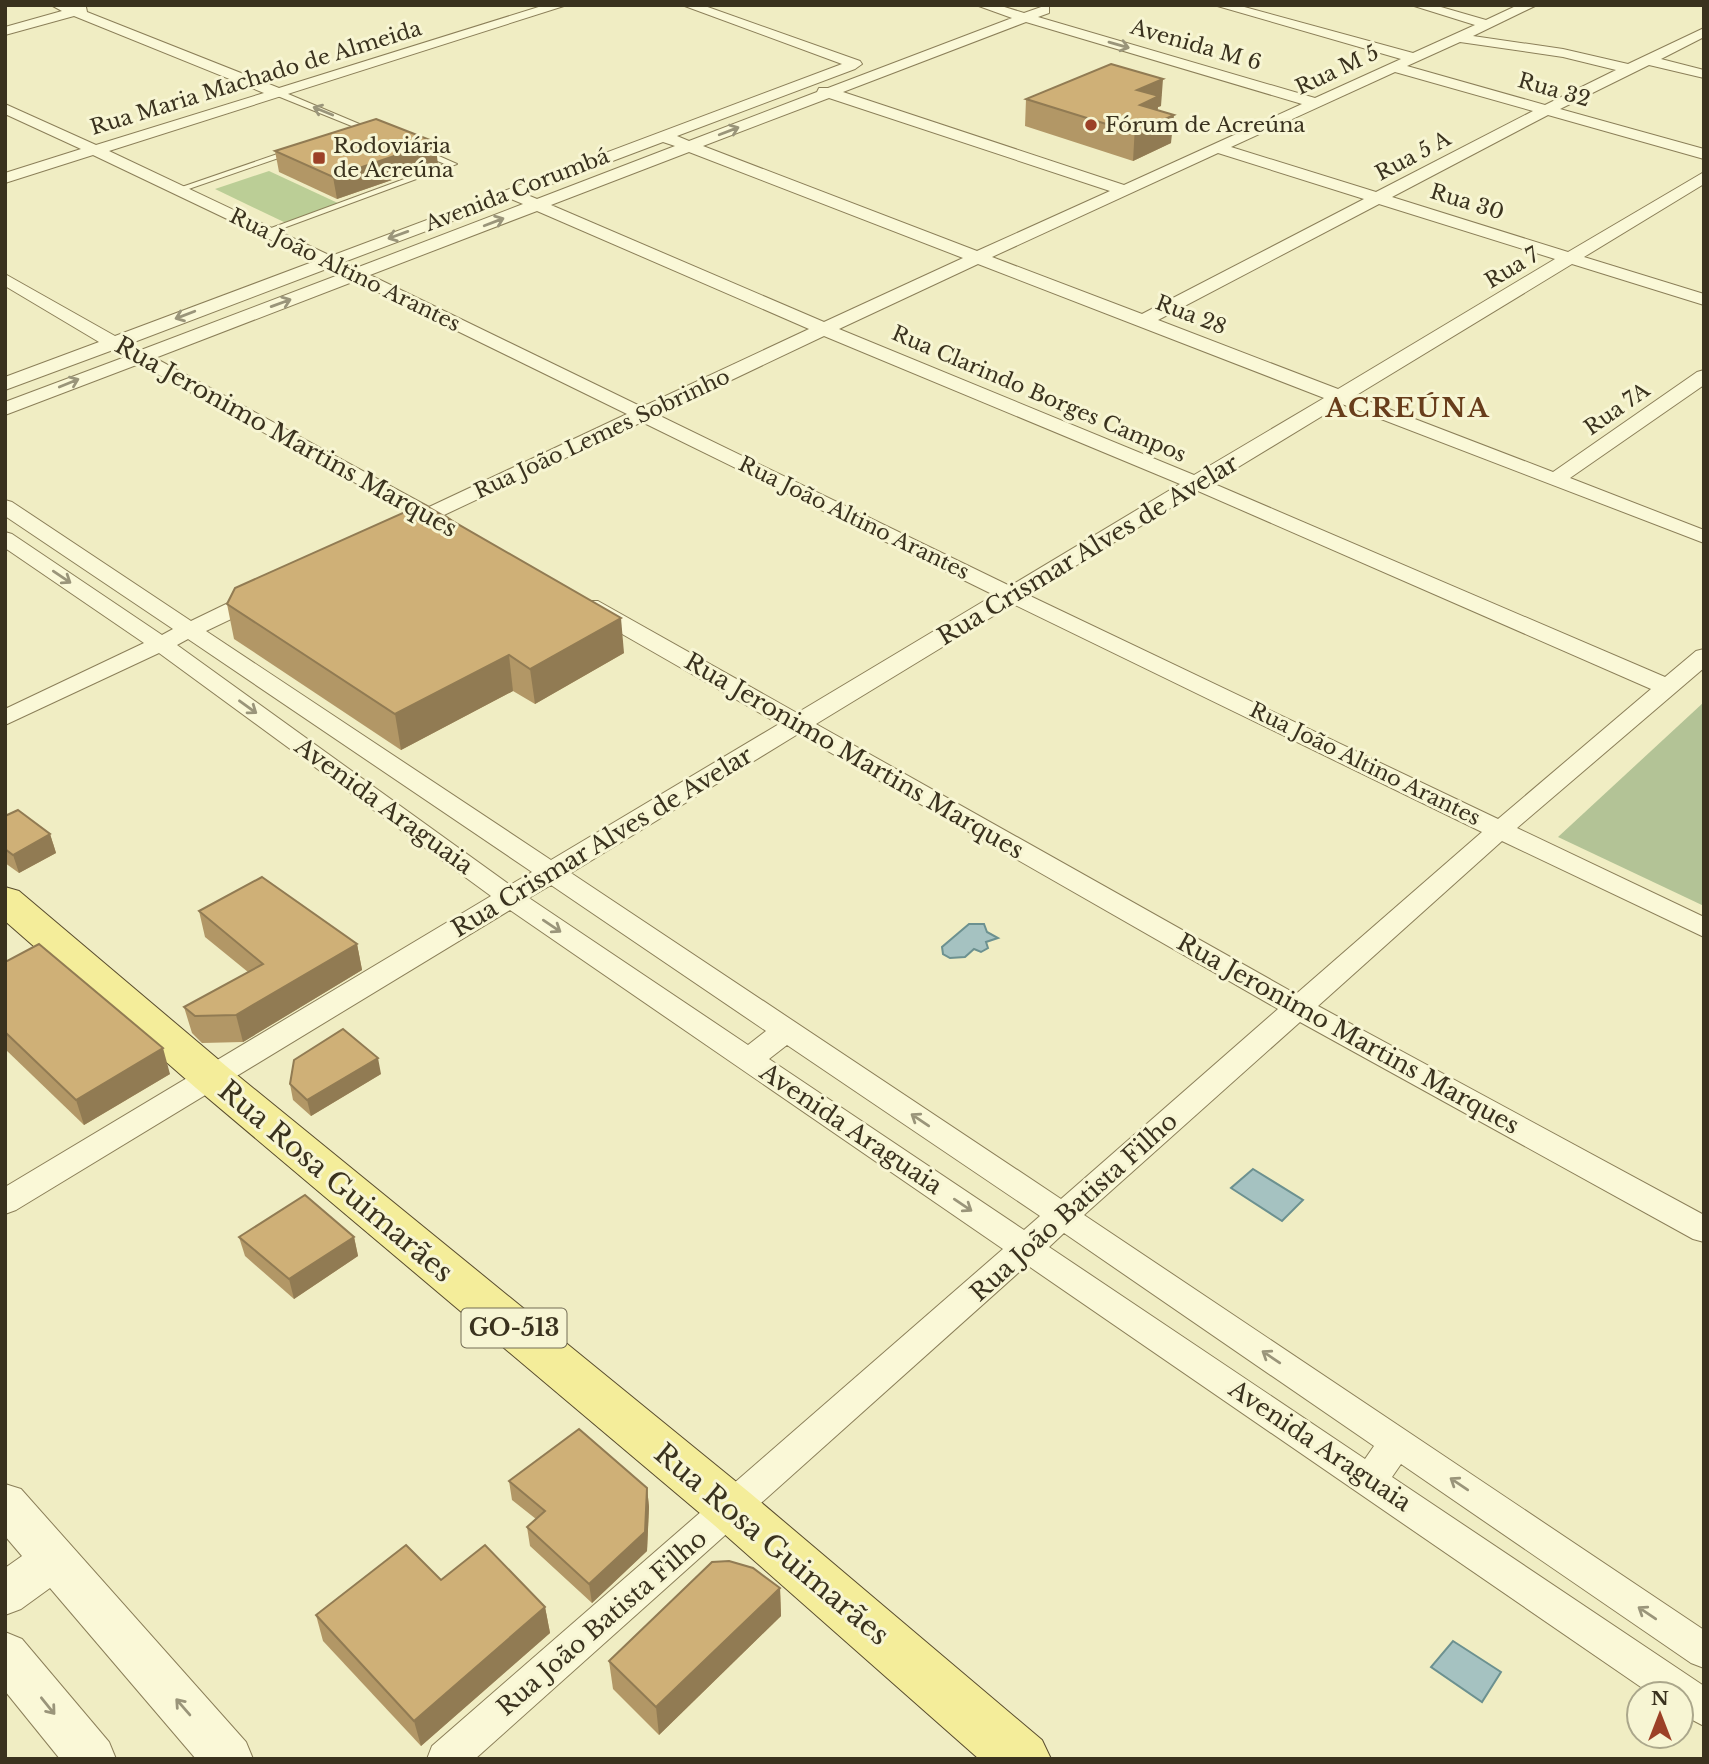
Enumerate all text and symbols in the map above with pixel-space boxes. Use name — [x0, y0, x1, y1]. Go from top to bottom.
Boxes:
street label: Avenida M 6 — [1127, 14, 1264, 76]
street label: Rua Maria Machado de Almeida — [87, 15, 425, 141]
one-way arrow — [1108, 39, 1130, 52]
street label: Rua M 5 — [1291, 39, 1383, 101]
street label: Rua 32 — [1515, 67, 1593, 113]
one-way arrow — [313, 104, 335, 117]
place label: Fórum de Acreúna — [1105, 112, 1305, 138]
marker: Fórum de Acreúna — [1083, 117, 1099, 133]
one-way arrow — [718, 124, 739, 137]
street label: Rua 5 A — [1371, 125, 1456, 187]
place label: Rodoviária de Acreúna — [333, 133, 454, 183]
street label: Avenida Corumbá — [420, 143, 613, 237]
marker: Rodoviária de Acreúna — [311, 150, 327, 166]
street label: Rua 30 — [1427, 178, 1507, 226]
street label: Rua João Altino Arantes — [225, 203, 465, 337]
one-way arrow — [482, 214, 504, 227]
one-way arrow — [388, 229, 410, 242]
street label: Rua 7 — [1480, 242, 1544, 294]
street label: Rua 28 — [1152, 290, 1230, 340]
one-way arrow — [270, 295, 292, 308]
one-way arrow — [175, 310, 197, 322]
street label: Rua Clarindo Borges Campos — [888, 320, 1190, 468]
street label: Rua Jeronimo Martins Marques — [110, 330, 463, 543]
street label: Rua João Lemes Sobrinho — [470, 363, 734, 505]
one-way arrow — [57, 376, 79, 389]
street label: Rua 7A — [1579, 377, 1655, 441]
district label: ACREÚNA — [1325, 392, 1490, 424]
street label: Rua Crismar Alves de Avelar — [932, 448, 1244, 651]
street label: Rua João Altino Arantes — [734, 451, 974, 585]
one-way arrow — [52, 570, 71, 584]
street label: Rua Jeronimo Martins Marques — [679, 646, 1029, 865]
street label: Rua João Altino Arantes — [1245, 697, 1485, 831]
one-way arrow — [238, 700, 257, 715]
street label: Avenida Araguaia — [289, 731, 480, 880]
street label: Rua Crismar Alves de Avelar — [446, 740, 758, 943]
one-way arrow — [542, 919, 561, 933]
street label: Rua Jeronimo Martins Marques — [1172, 927, 1525, 1140]
street label: Avenida Araguaia — [754, 1056, 948, 1201]
street label: Rua Rosa Guimarães — [211, 1073, 460, 1290]
street label: Rua João Batista Filho — [964, 1106, 1183, 1307]
one-way arrow — [911, 1113, 930, 1127]
one-way arrow — [953, 1198, 972, 1212]
road number: GO-513 — [462, 1308, 566, 1348]
one-way arrow — [1262, 1350, 1281, 1364]
street label: Avenida Araguaia — [1223, 1373, 1417, 1518]
street label: Rua Rosa Guimarães — [647, 1436, 896, 1653]
one-way arrow — [1450, 1477, 1470, 1491]
street label: Rua João Batista Filho — [491, 1524, 712, 1722]
one-way arrow — [1638, 1606, 1657, 1620]
north arrow — [1625, 1680, 1695, 1750]
text: N — [1651, 1687, 1669, 1710]
one-way arrow — [40, 1697, 56, 1715]
one-way arrow — [176, 1699, 192, 1717]

